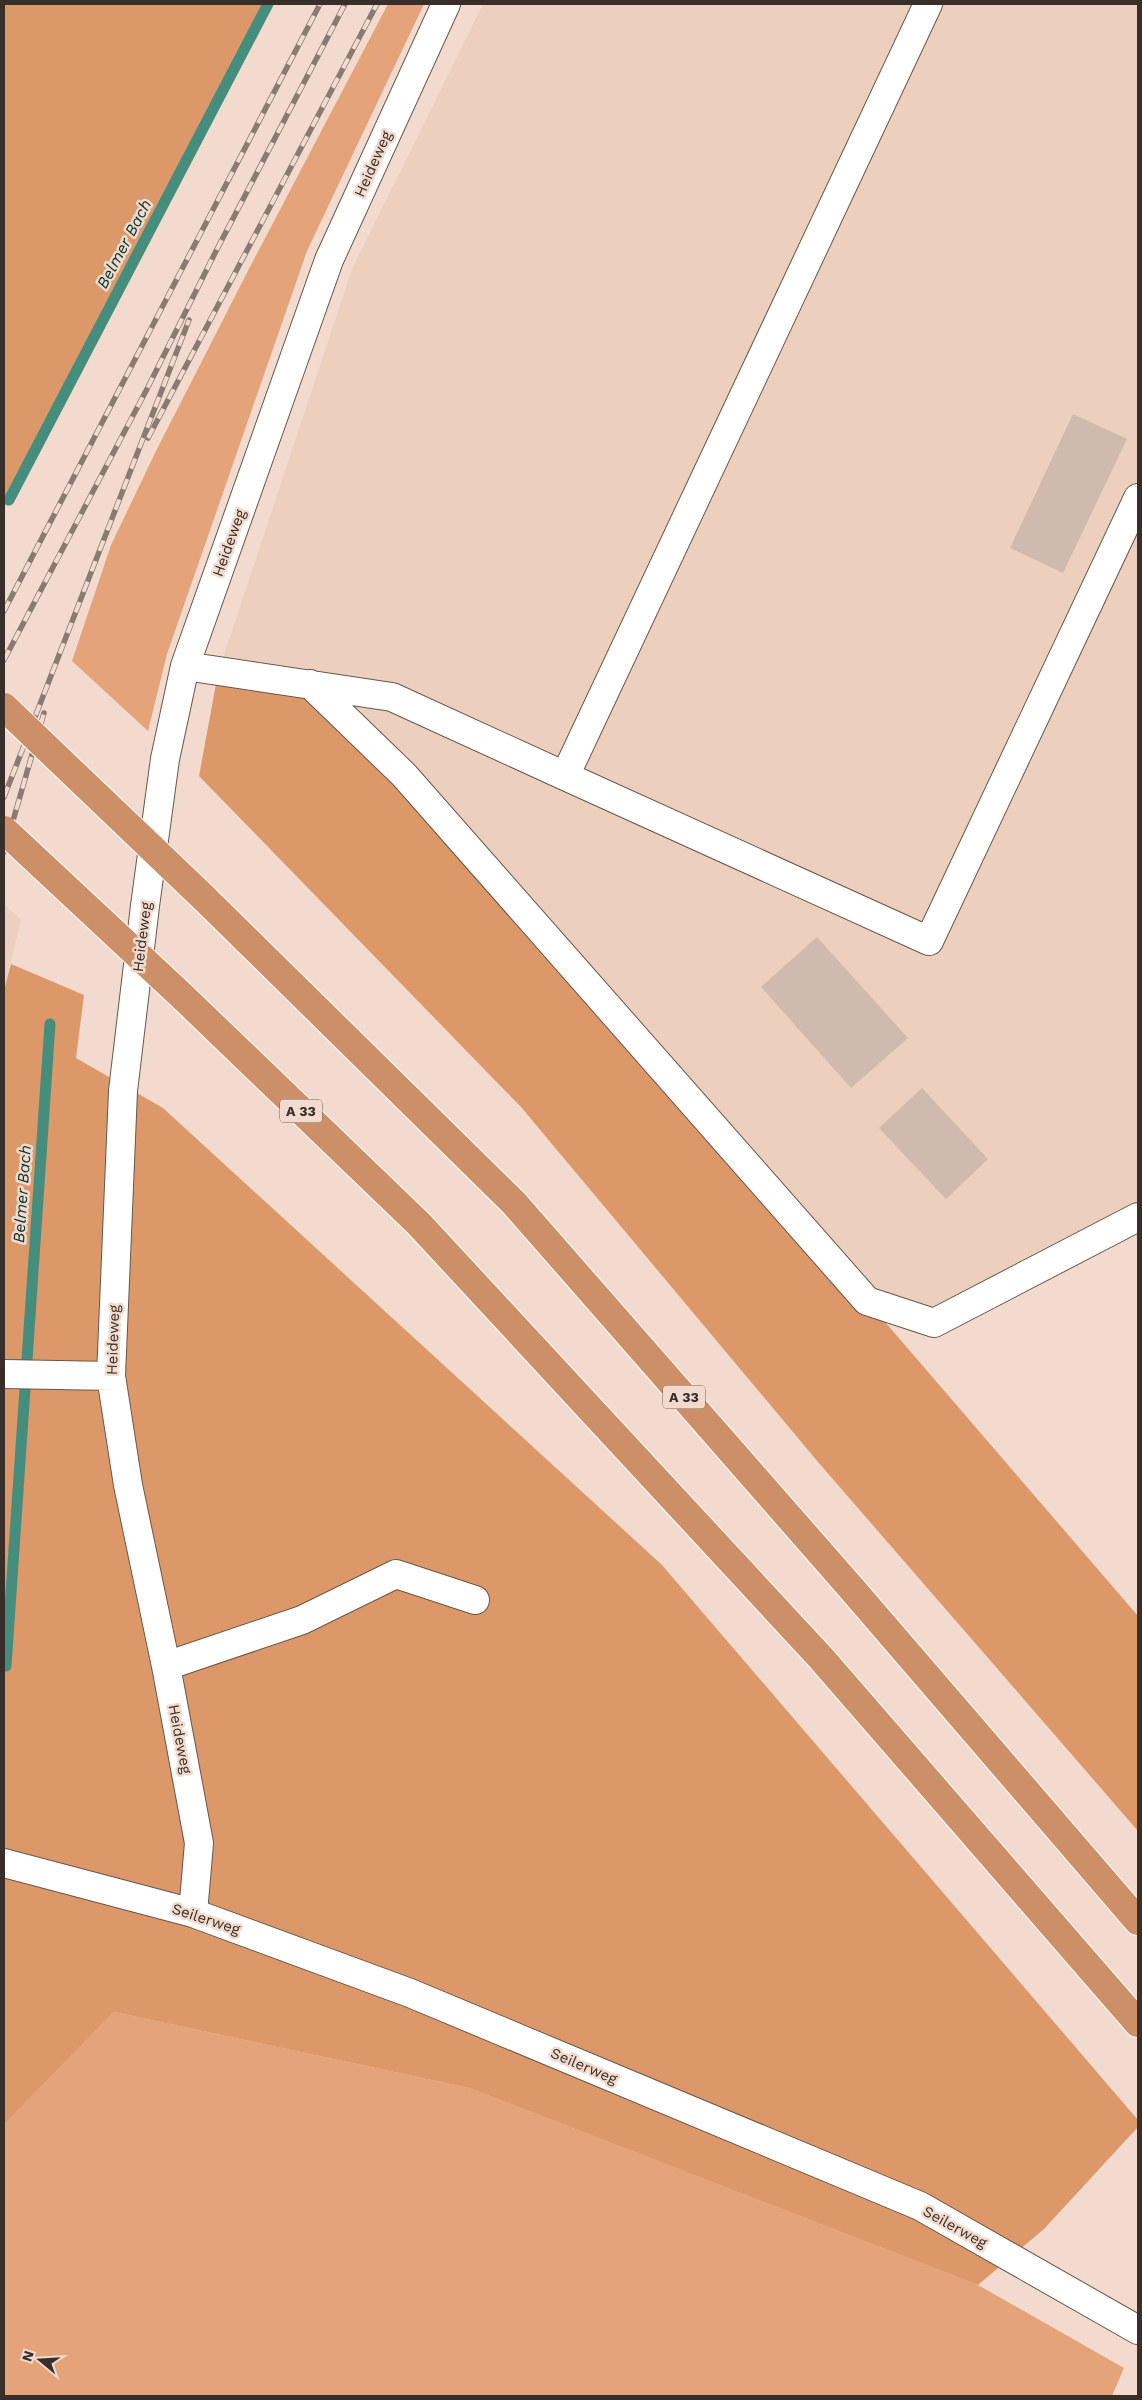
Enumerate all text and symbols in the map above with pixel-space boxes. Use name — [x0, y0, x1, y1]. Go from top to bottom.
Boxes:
street label: Heideweg — [350, 128, 396, 200]
water label: Belmer Bach — [93, 196, 155, 292]
street label: Heideweg — [209, 507, 249, 579]
street label: Heideweg — [129, 901, 155, 973]
road number: A 33 — [280, 1100, 322, 1122]
water label: Belmer Bach — [9, 1144, 35, 1244]
street label: Heideweg — [103, 1305, 123, 1375]
road number: A 33 — [663, 1385, 705, 1408]
street label: Heideweg — [164, 1703, 196, 1775]
street label: Seilerweg — [170, 1900, 242, 1938]
street label: Seilerweg — [548, 2044, 620, 2088]
street label: Seilerweg — [920, 2202, 990, 2252]
north arrow — [15, 2335, 65, 2385]
text: N — [18, 2349, 37, 2363]

